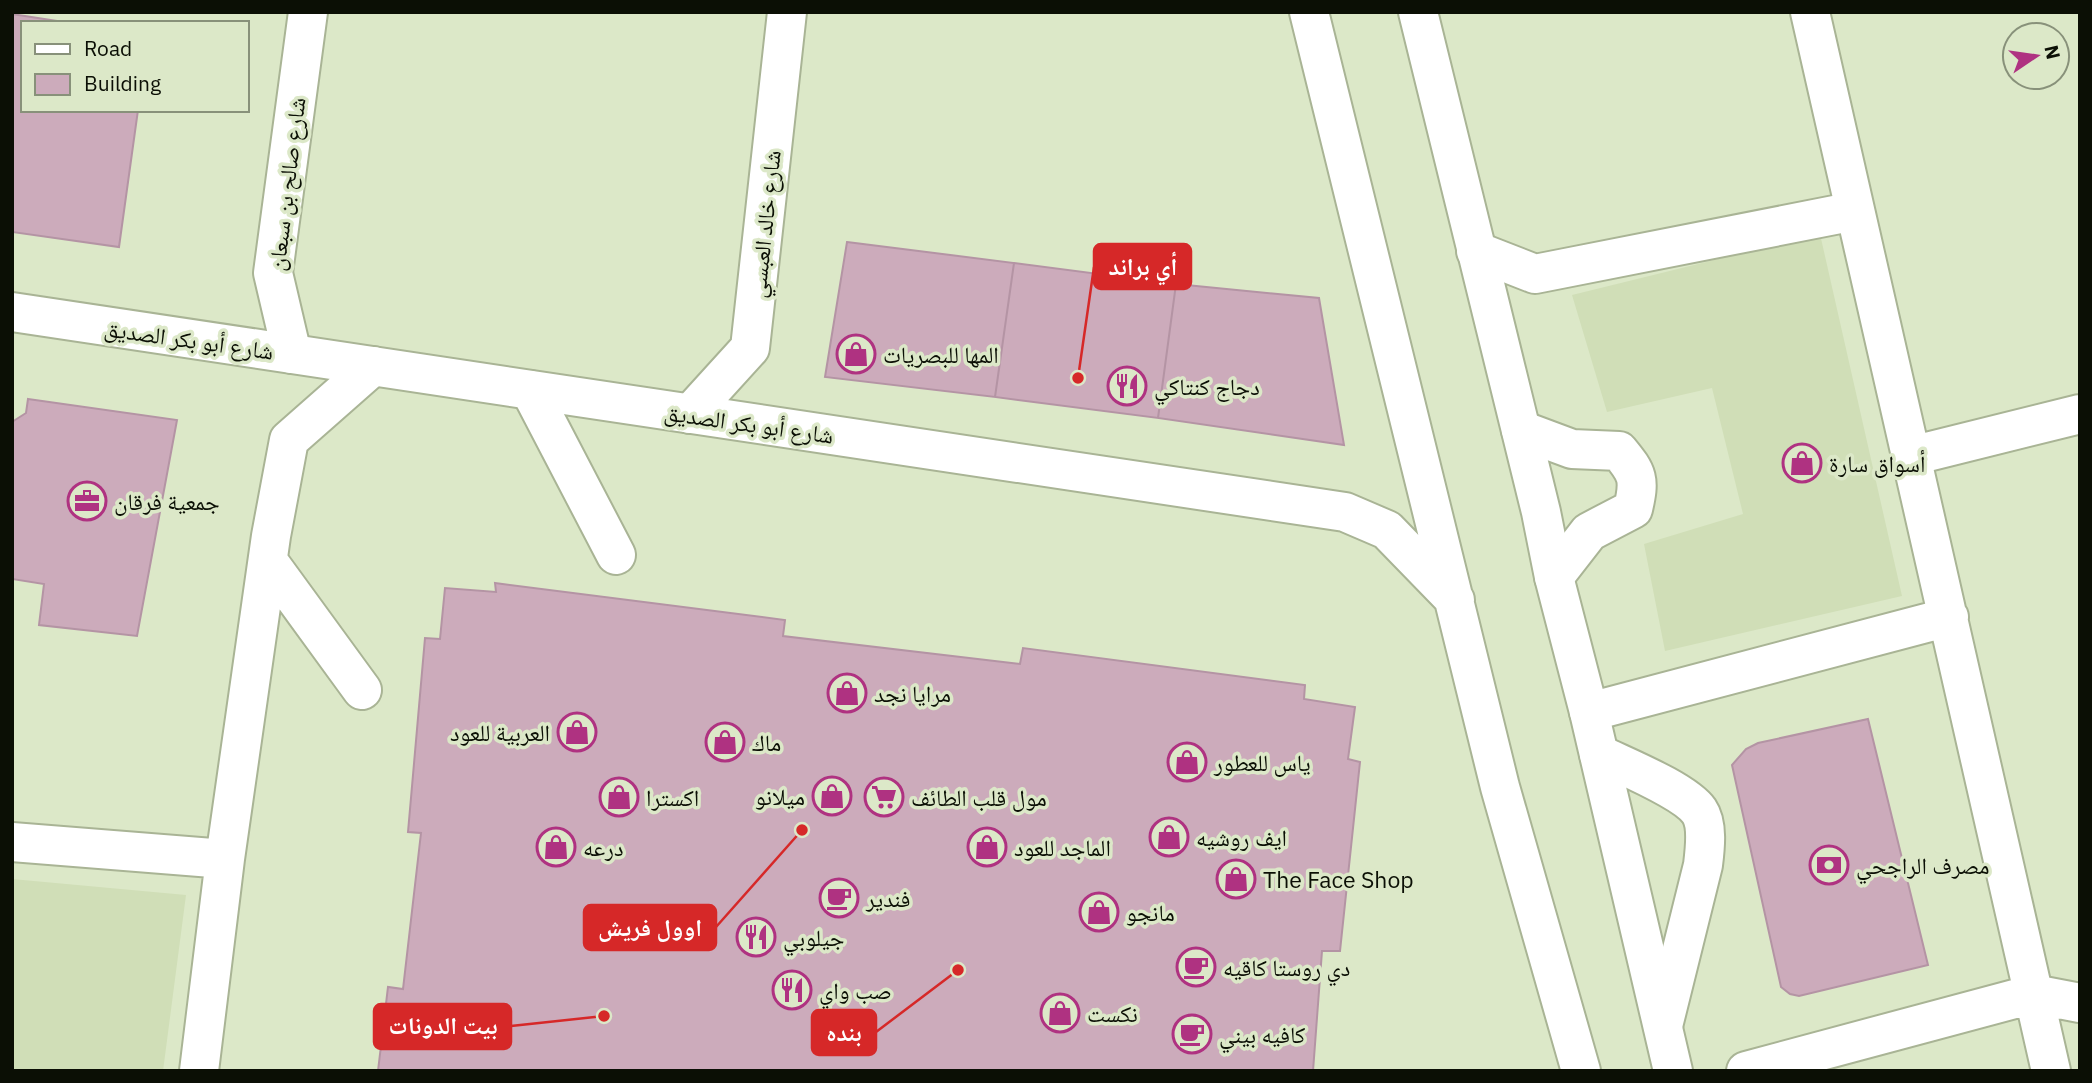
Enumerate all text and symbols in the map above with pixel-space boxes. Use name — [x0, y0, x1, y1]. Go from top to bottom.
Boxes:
legend — [21, 21, 248, 112]
north arrow — [2001, 21, 2071, 91]
text: Road — [84, 34, 132, 62]
text: N — [2039, 43, 2066, 62]
text: Building — [84, 69, 161, 97]
street label: شارع صالح بن سبعان — [260, 96, 313, 273]
street label: شارع خالد العبسي — [741, 149, 791, 300]
callout: أي براند — [1094, 244, 1191, 289]
text: أي براند — [1109, 250, 1177, 286]
street label: شارع أبو بكر الصديق — [102, 312, 276, 367]
shop icon: المها للبصريات — [835, 333, 877, 375]
place label: المها للبصريات — [883, 339, 999, 369]
restaurant icon: دجاج كنتاكي — [1106, 365, 1148, 407]
place label: دجاج كنتاكي — [1154, 371, 1260, 406]
street label: شارع أبو بكر الصديق — [662, 396, 836, 451]
shop icon: أسواق سارة — [1781, 442, 1823, 484]
place label: أسواق سارة — [1829, 448, 1925, 478]
office icon: جمعية فرقان — [66, 480, 108, 522]
place label: جمعية فرقان — [114, 486, 220, 516]
shop icon: مرايا نجد — [826, 672, 868, 714]
place label: مرايا نجد — [874, 678, 951, 708]
shop icon: العربية للعود — [556, 711, 598, 753]
place label: العربية للعود — [450, 717, 550, 747]
shop icon: ماك — [704, 721, 746, 763]
place label: ماك — [752, 727, 781, 757]
shop icon: ياس للعطور — [1166, 741, 1208, 783]
place label: ياس للعطور — [1213, 747, 1311, 777]
shop icon: ميلانو — [811, 775, 853, 817]
shop icon: اكسترا — [598, 776, 640, 818]
supermarket icon: مول قلب الطائف — [863, 776, 905, 818]
place label: ميلانو — [755, 781, 805, 811]
place label: اكسترا — [646, 782, 699, 812]
place label: مول قلب الطائف — [911, 782, 1047, 812]
shop icon: ايف روشيه — [1148, 816, 1190, 858]
place label: ايف روشيه — [1196, 822, 1287, 852]
shop icon: درعه — [535, 826, 577, 868]
shop icon: الماجد للعود — [966, 826, 1008, 868]
place label: درعه — [583, 832, 623, 862]
place label: الماجد للعود — [1014, 832, 1111, 862]
bank icon: مصرف الراجحي — [1808, 844, 1850, 886]
place label: مصرف الراجحي — [1856, 850, 1989, 885]
shop icon: The Face Shop — [1215, 858, 1257, 900]
place label: The Face Shop — [1263, 864, 1414, 894]
cafe icon: فندير — [818, 877, 860, 919]
place label: فندير — [865, 883, 910, 913]
shop icon: مانجو — [1078, 891, 1120, 933]
place label: مانجو — [1126, 897, 1175, 927]
callout: اوول فريش — [584, 905, 716, 950]
text: اوول فريش — [598, 911, 702, 943]
restaurant icon: جيلوبي — [735, 916, 777, 958]
place label: جيلوبي — [783, 922, 844, 957]
cafe icon: دي روستا كاقيه — [1175, 946, 1217, 988]
place label: دي روستا كاقيه — [1223, 952, 1350, 987]
restaurant icon: صب واي — [771, 969, 813, 1011]
place label: صب واي — [819, 975, 892, 1010]
shop icon: نكست — [1039, 992, 1081, 1034]
place label: نكست — [1087, 998, 1138, 1028]
callout: بيت الدونات — [374, 1004, 511, 1049]
text: بيت الدونات — [389, 1009, 497, 1041]
callout: بنده — [812, 1010, 876, 1055]
cafe icon: كافيه بيني — [1171, 1013, 1213, 1055]
text: بنده — [826, 1016, 862, 1048]
place label: كافيه بيني — [1219, 1019, 1306, 1054]

